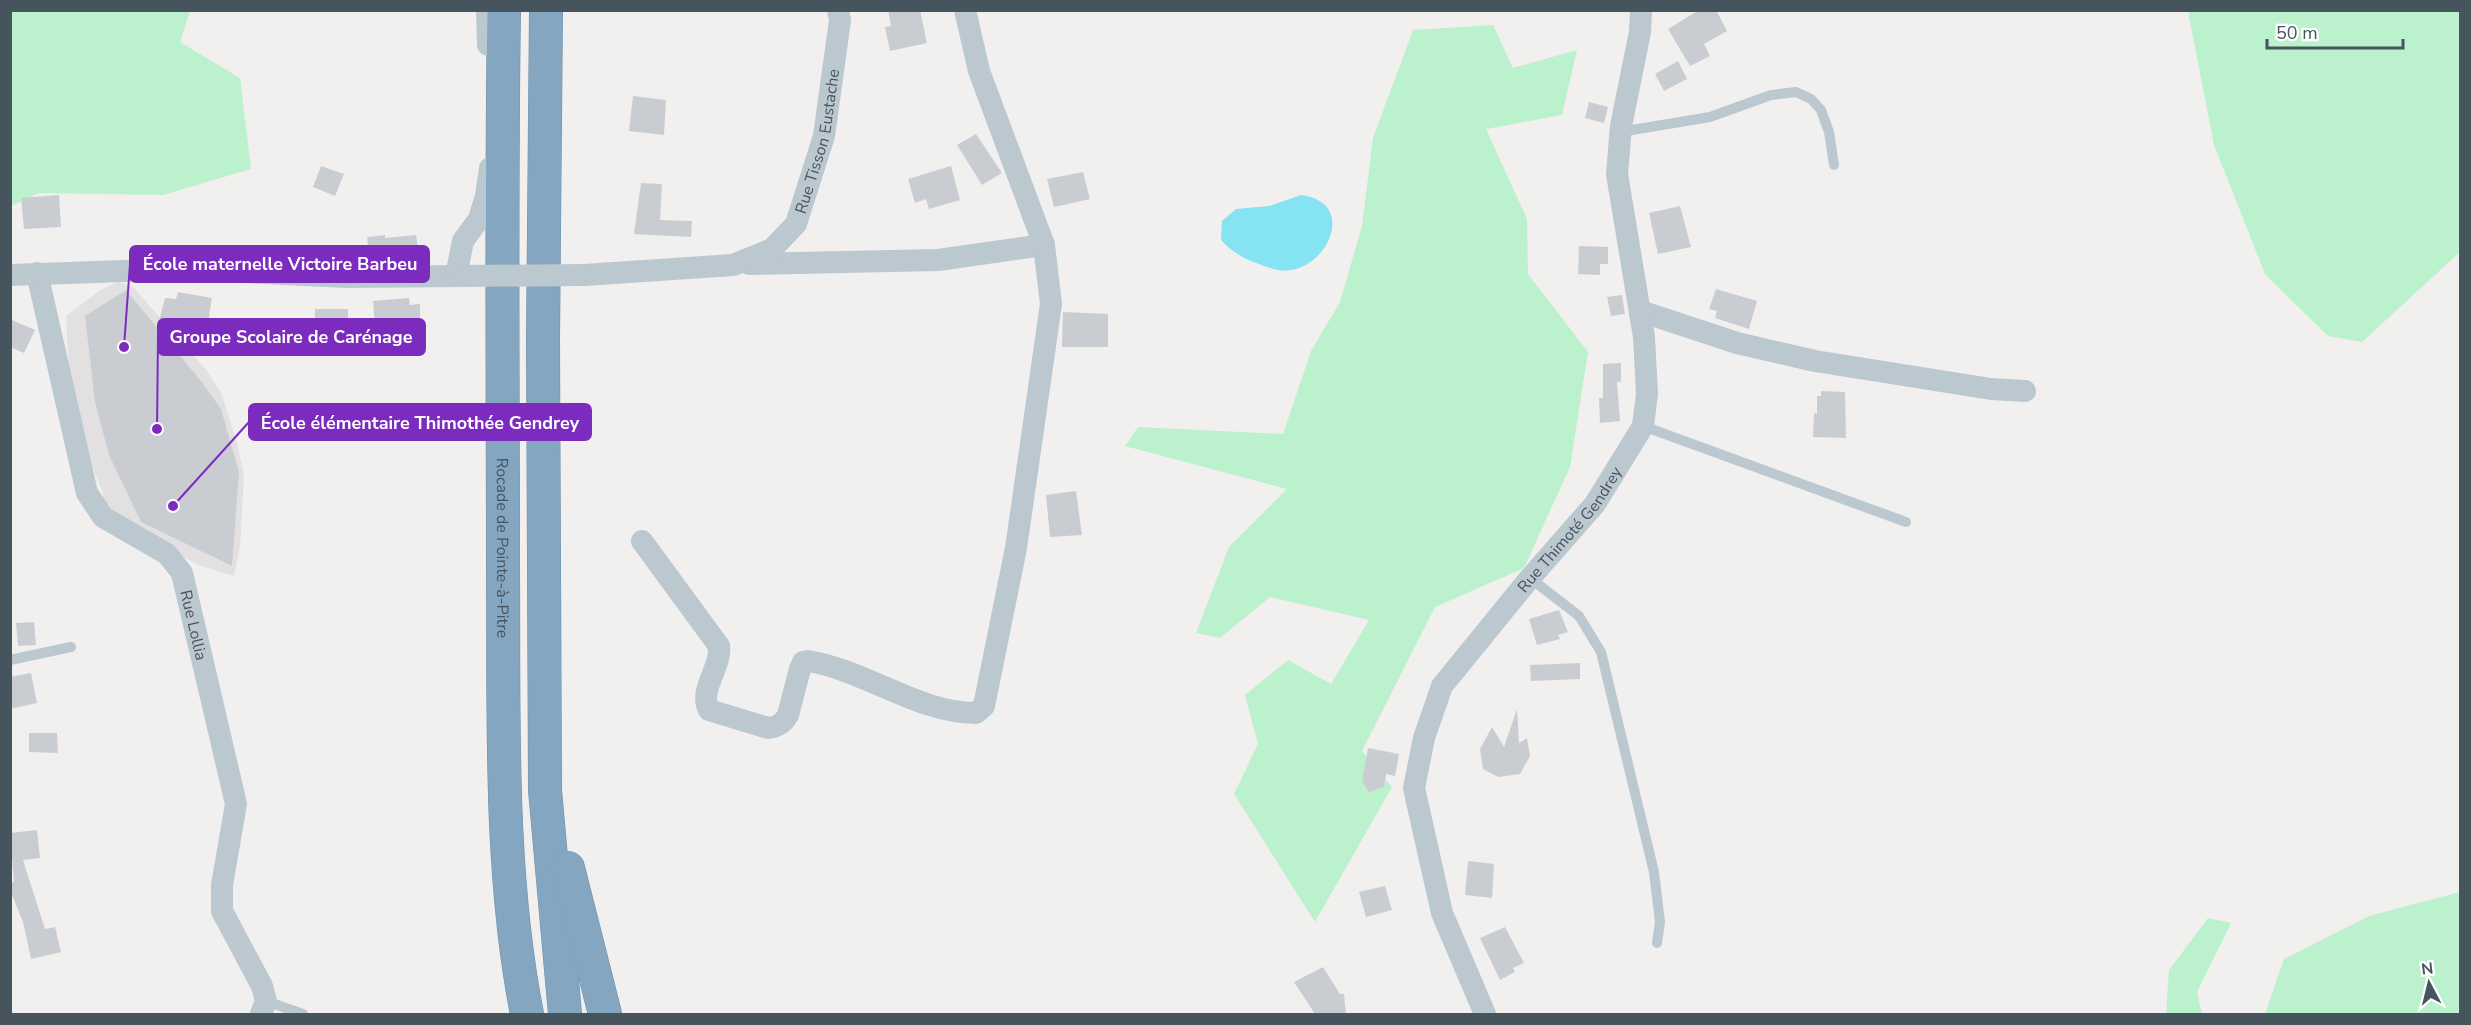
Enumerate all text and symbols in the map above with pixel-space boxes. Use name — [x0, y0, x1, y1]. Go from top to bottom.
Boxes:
scale bar — [2267, 12, 2404, 50]
text: 50 m — [2276, 21, 2318, 45]
street label: Rue Tisson Eustache — [790, 68, 845, 216]
callout: École maternelle Victoire Barbeu — [130, 246, 429, 282]
text: École maternelle Victoire Barbeu — [143, 252, 417, 276]
callout: Groupe Scolaire de Carénage — [158, 319, 425, 355]
text: Groupe Scolaire de Carénage — [170, 325, 413, 349]
callout: École élémentaire Thimothée Gendrey — [249, 404, 591, 440]
text: École élémentaire Thimothée Gendrey — [261, 411, 580, 435]
street label: Rocade de Pointe-à-Pitre — [491, 458, 513, 638]
street label: Rue Thimoté Gendrey — [1513, 462, 1628, 598]
street label: Rue Lollia — [174, 588, 212, 663]
north arrow — [2399, 953, 2459, 1013]
text: N — [2420, 957, 2435, 981]

